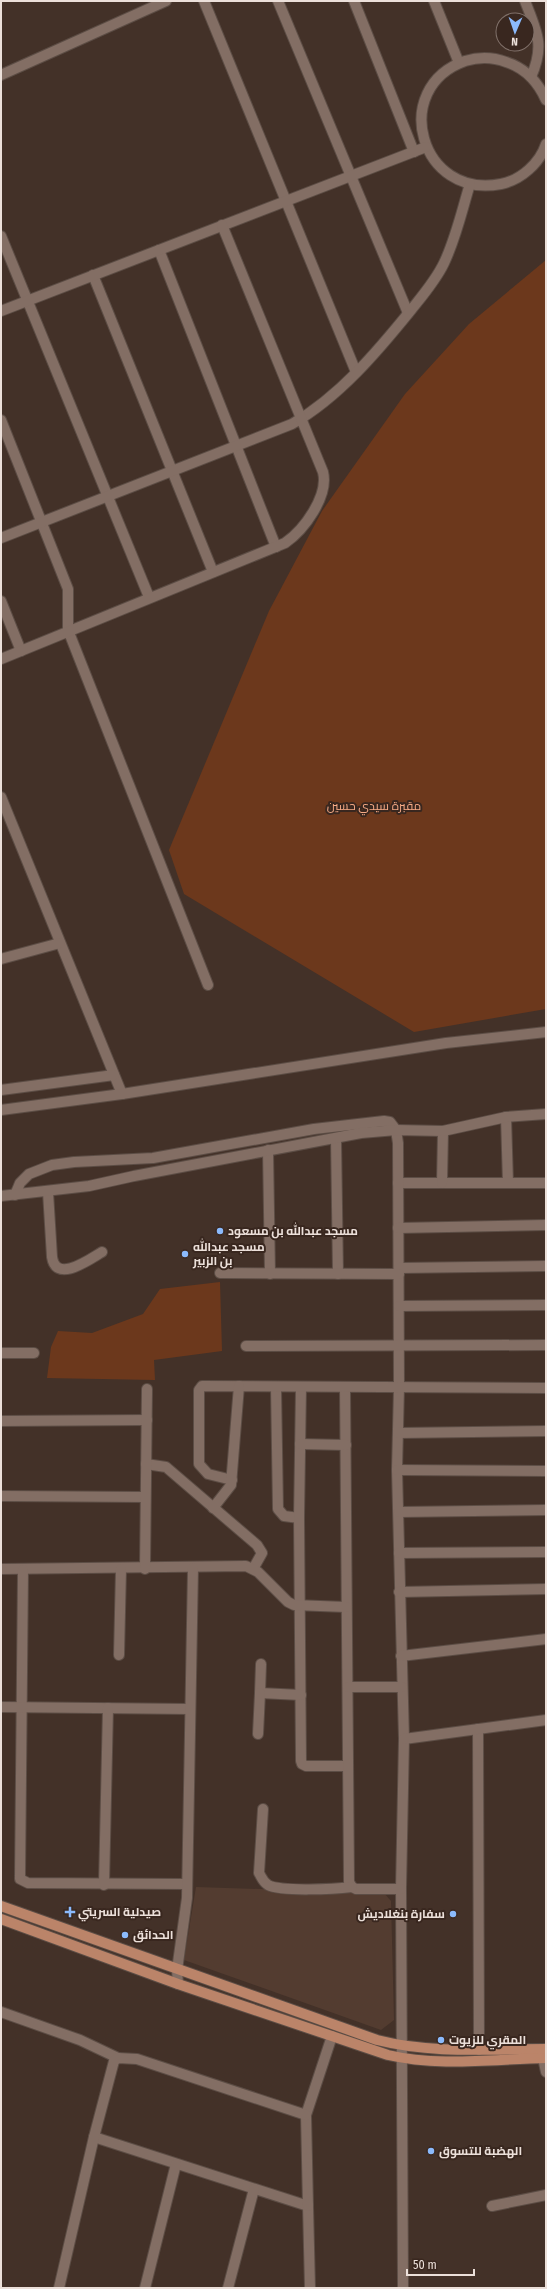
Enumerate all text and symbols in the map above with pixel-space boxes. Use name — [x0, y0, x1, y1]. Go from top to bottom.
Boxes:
north arrow — [495, 12, 535, 52]
text: N — [511, 35, 518, 48]
park label: مقبرة سيدي حسين — [327, 799, 421, 816]
place label: مسجد عبدالله بن مسعود — [228, 1222, 358, 1239]
marker: مسجد عبدالله بن مسعود — [215, 1226, 225, 1236]
place label: مسجد عبدالله بن الزبير — [192, 1238, 265, 1269]
marker: مسجد عبدالله بن الزبير — [180, 1249, 190, 1259]
place label: صيدلية السريتي — [78, 1905, 161, 1922]
marker: صيدلية السريتي — [65, 1907, 75, 1917]
place label: سفارة بنغلاديش — [357, 1907, 445, 1922]
marker: سفارة بنغلاديش — [448, 1909, 458, 1919]
place label: الحدائق — [133, 1928, 174, 1943]
marker: الحدائق — [120, 1930, 130, 1940]
place label: المقري للزيوت — [449, 2033, 526, 2050]
marker: المقري للزيوت — [436, 2035, 446, 2045]
place label: الهضبة للتسوق — [439, 2144, 522, 2159]
marker: الهضبة للتسوق — [426, 2146, 436, 2156]
scale bar — [407, 2251, 474, 2277]
text: 50 m — [413, 2258, 437, 2272]

